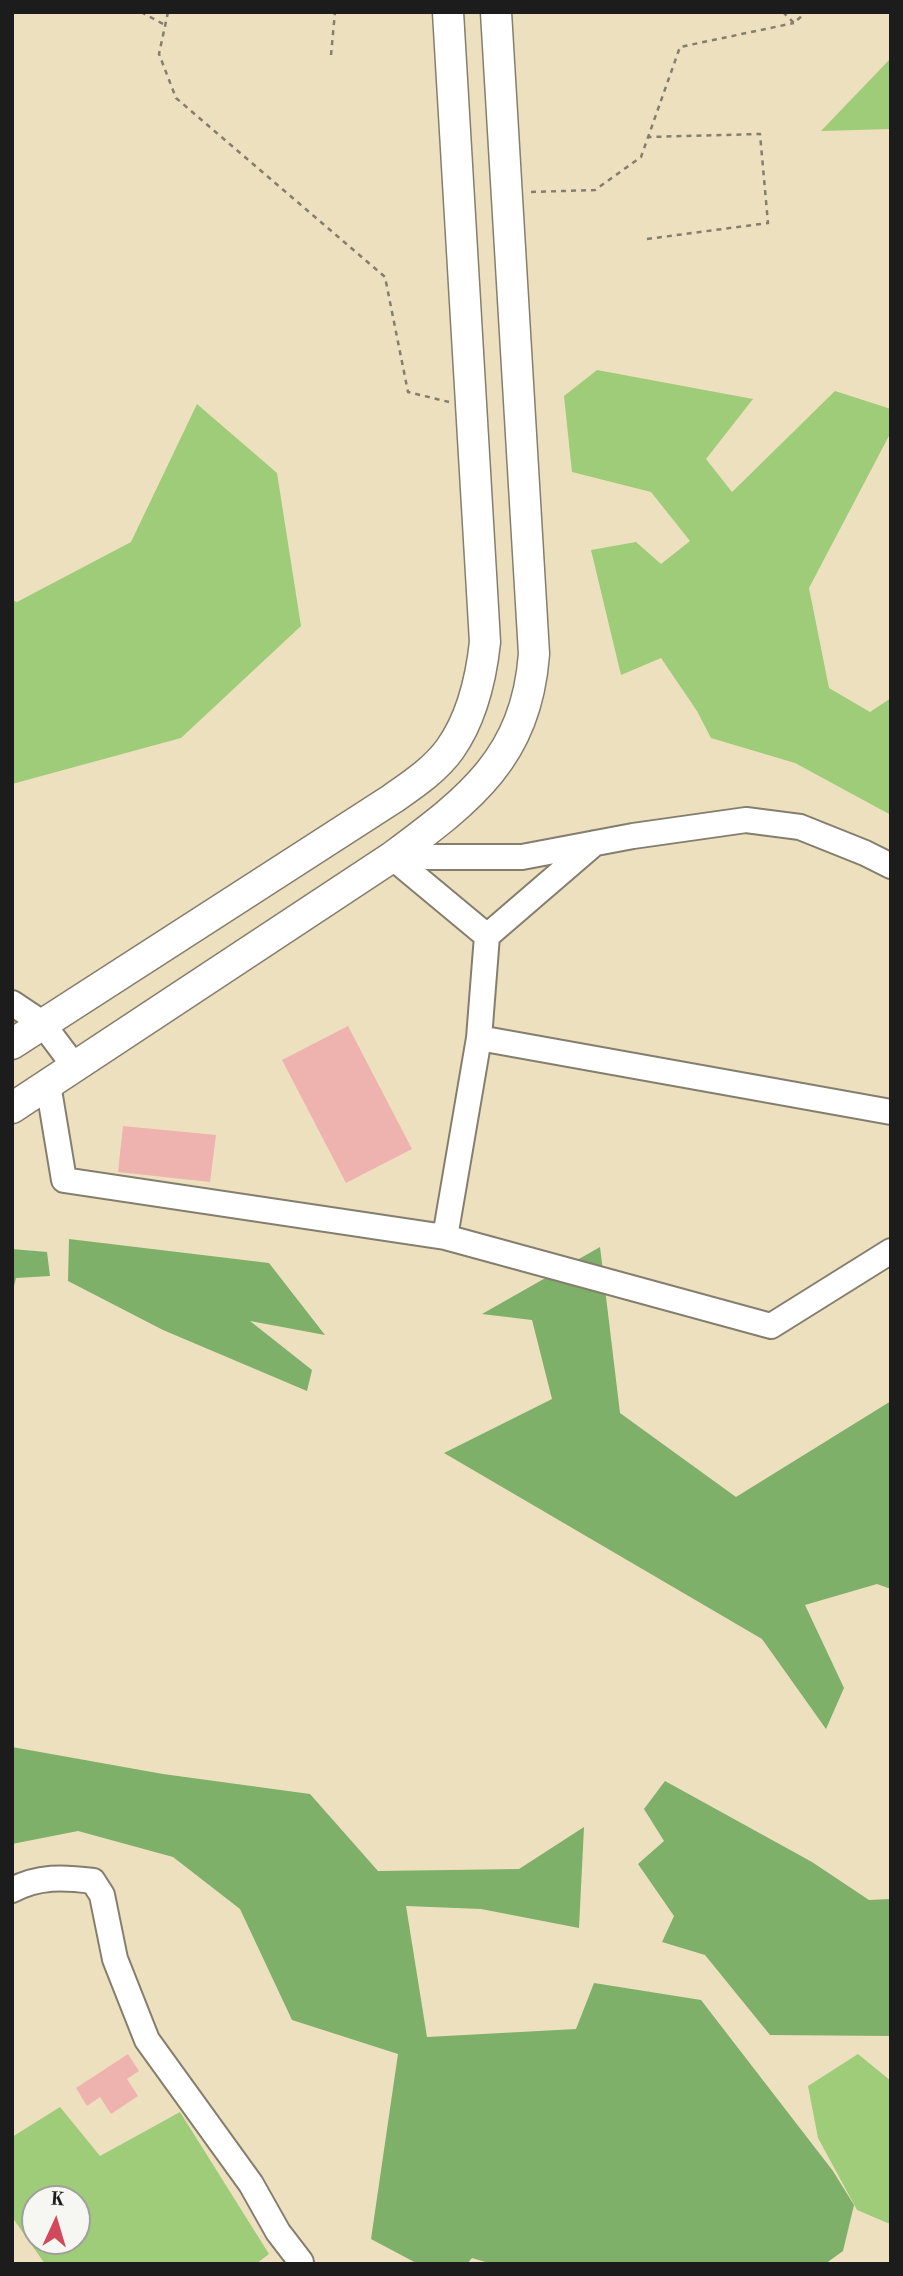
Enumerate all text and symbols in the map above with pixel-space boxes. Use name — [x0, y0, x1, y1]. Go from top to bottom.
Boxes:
north arrow — [21, 2185, 91, 2255]
text: K — [49, 2191, 65, 2211]

